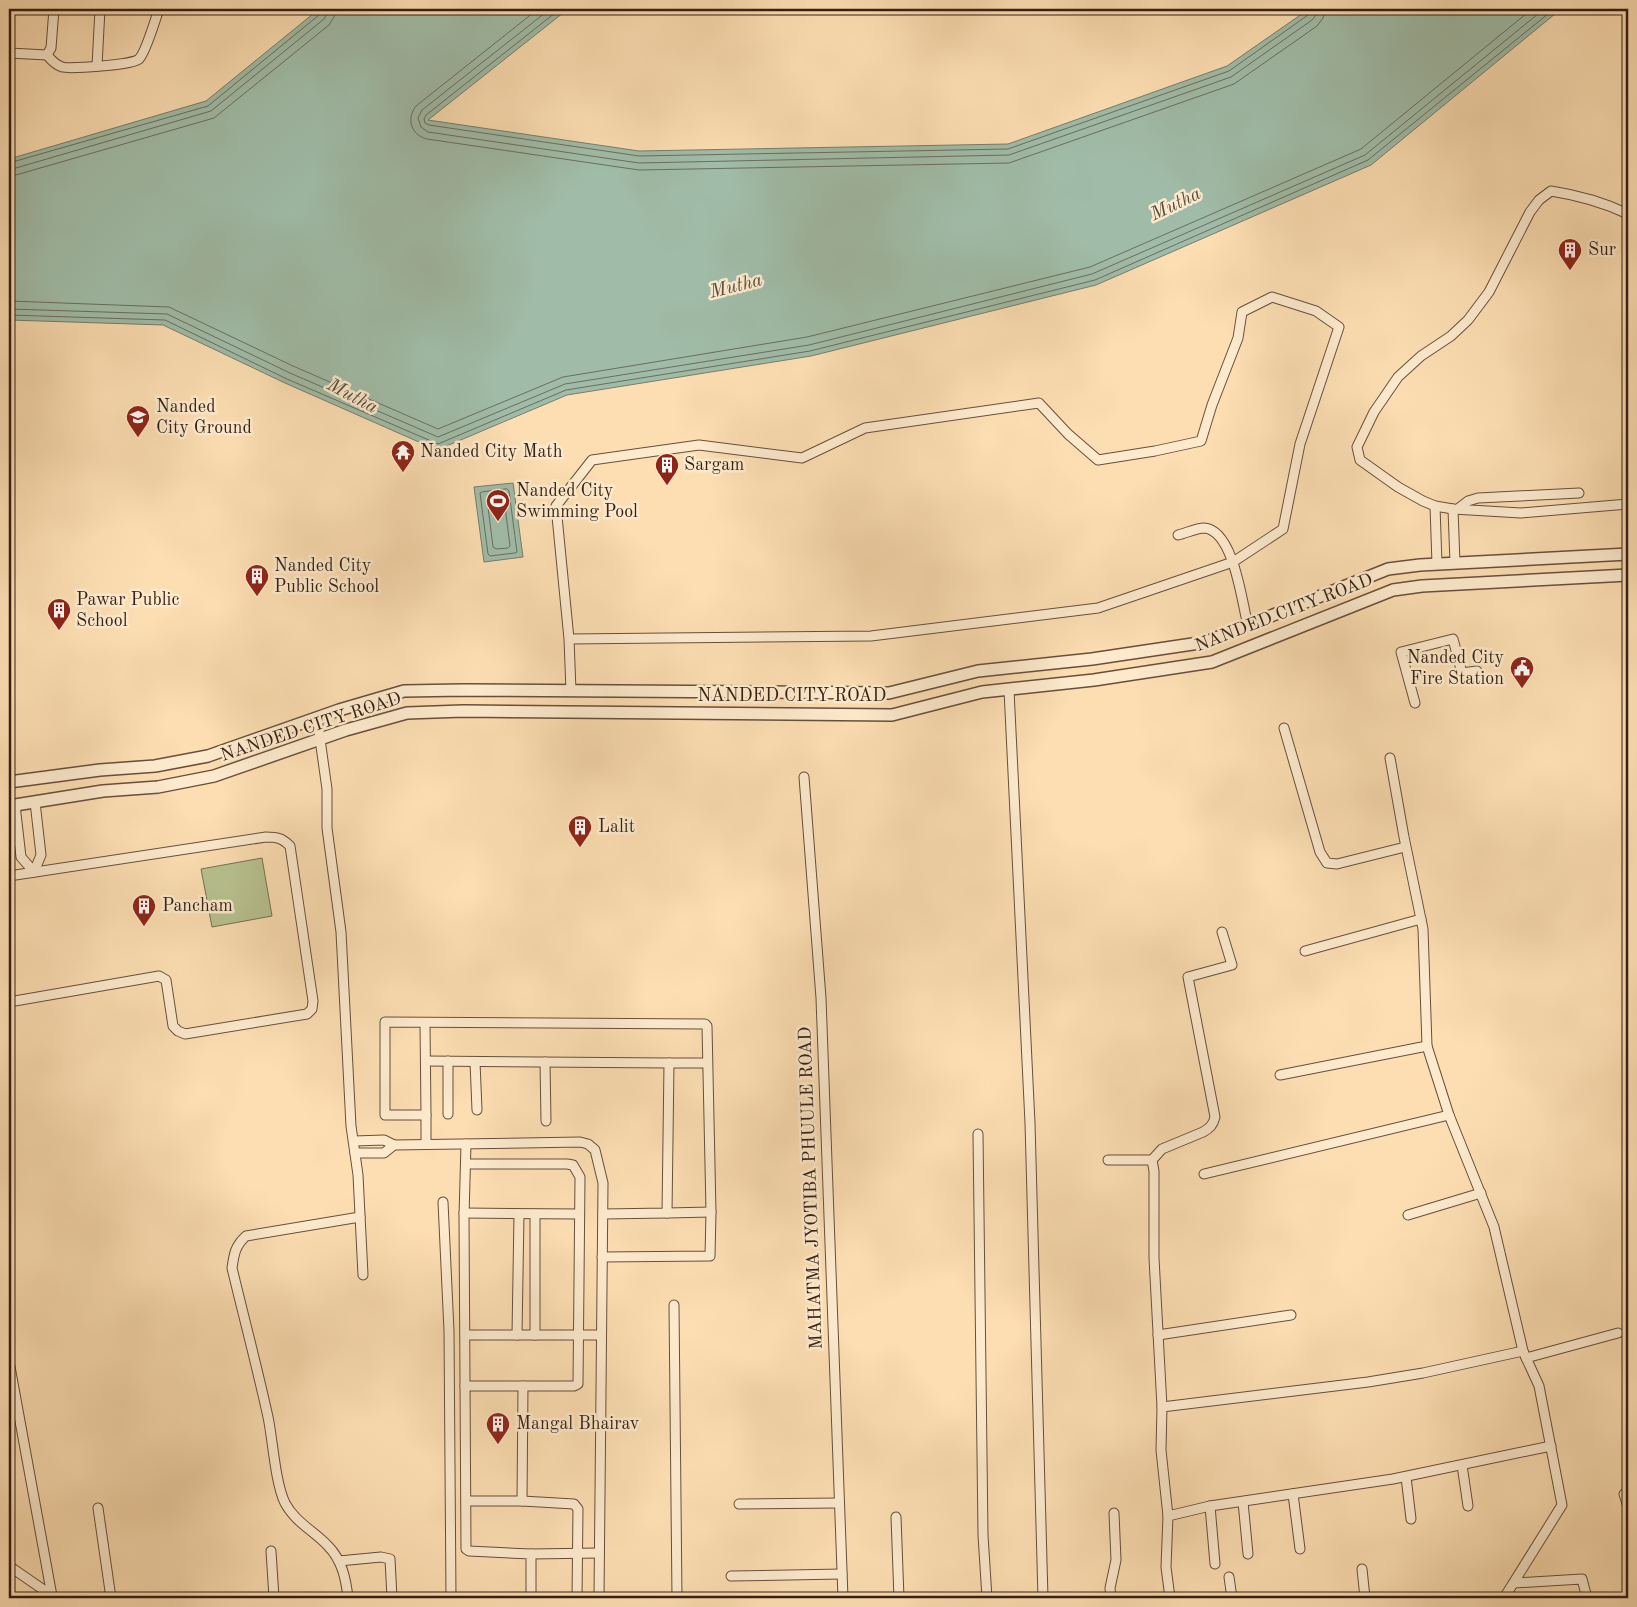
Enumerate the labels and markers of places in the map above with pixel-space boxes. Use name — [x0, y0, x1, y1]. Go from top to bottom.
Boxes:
building icon: Sur — [1557, 237, 1583, 271]
place label: Sur — [1588, 241, 1617, 259]
place label: Nanded City Ground — [156, 398, 252, 437]
school or university icon: Nanded City Ground — [125, 404, 151, 438]
temple icon: Nanded City Math — [390, 439, 416, 473]
place label: Nanded City Math — [420, 443, 563, 461]
building icon: Sargam — [654, 452, 680, 486]
place label: Sargam — [684, 456, 744, 474]
place label: Nanded City Swimming Pool — [516, 482, 638, 521]
sports icon: Nanded City Swimming Pool — [485, 488, 511, 522]
place label: Nanded City Public School — [274, 557, 379, 596]
building icon: Nanded City Public School — [244, 563, 270, 597]
place label: Pawar Public School — [76, 591, 179, 630]
building icon: Pawar Public School — [46, 597, 72, 631]
place label: Nanded City Fire Station — [1407, 649, 1504, 688]
public building icon: Nanded City Fire Station — [1509, 655, 1535, 689]
building icon: Lalit — [567, 814, 593, 848]
place label: Lalit — [598, 818, 635, 836]
building icon: Pancham — [131, 893, 157, 927]
place label: Pancham — [162, 897, 233, 915]
building icon: Mangal Bhairav — [485, 1411, 511, 1445]
place label: Mangal Bhairav — [516, 1415, 640, 1433]

